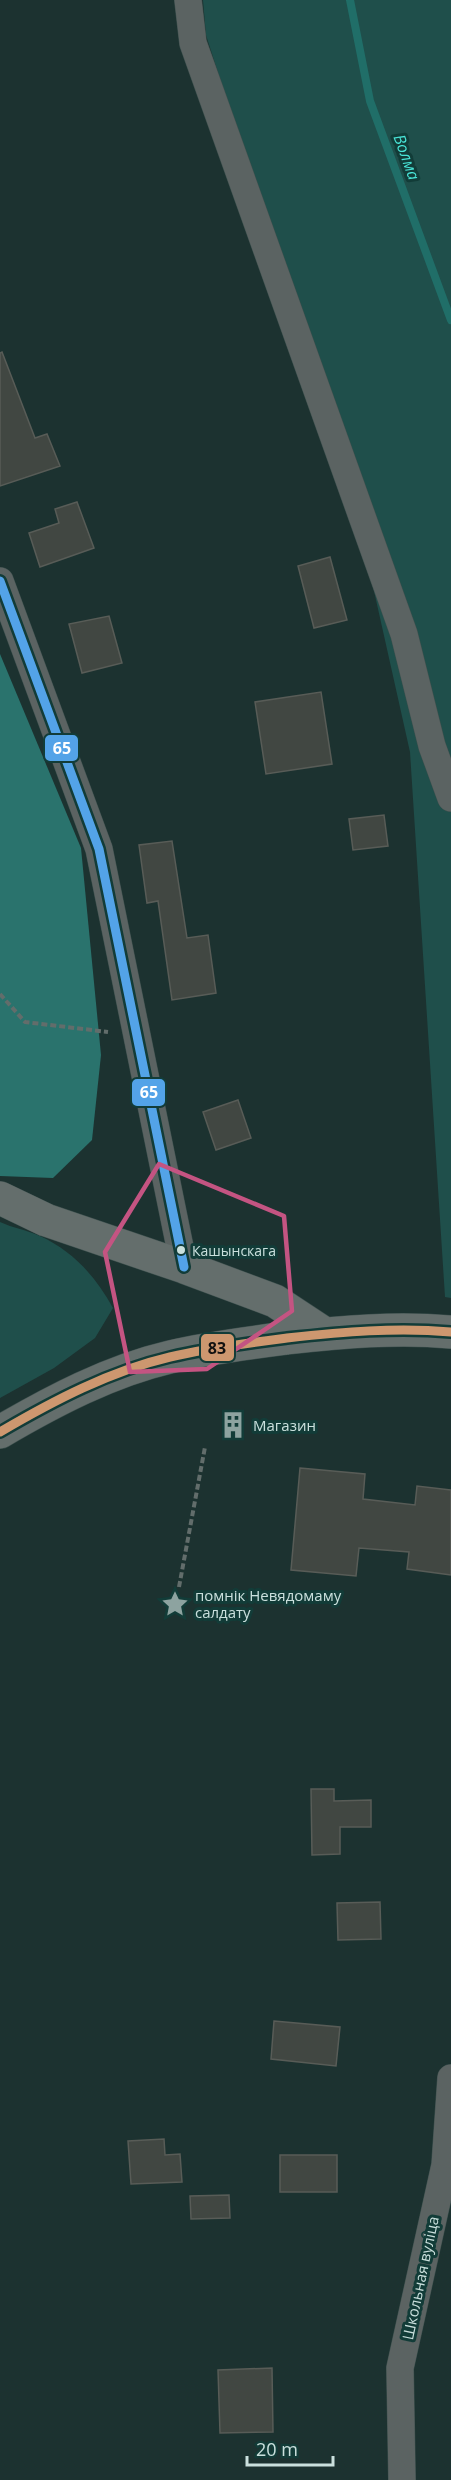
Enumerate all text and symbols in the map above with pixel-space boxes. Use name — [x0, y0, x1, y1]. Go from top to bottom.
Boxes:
water label: Волма — [389, 131, 425, 183]
line badge: 65 — [44, 734, 79, 762]
text: 65 — [53, 737, 71, 759]
line badge: 65 — [131, 1078, 166, 1107]
text: 65 — [140, 1081, 158, 1103]
place label: Кашынскага — [192, 1241, 276, 1260]
marker: Кашынскага — [175, 1244, 187, 1256]
line badge: 83 — [200, 1333, 235, 1362]
text: 83 — [208, 1337, 226, 1359]
building icon: Магазин — [218, 1410, 248, 1440]
place label: Магазин — [253, 1415, 316, 1435]
place label: помнік Невядомаму салдату — [195, 1585, 342, 1622]
place icon: помнік Невядомаму салдату — [160, 1589, 190, 1619]
street label: Школьная вуліца — [397, 2214, 443, 2342]
scale bar — [247, 2429, 332, 2467]
text: 20 m — [256, 2437, 298, 2461]

